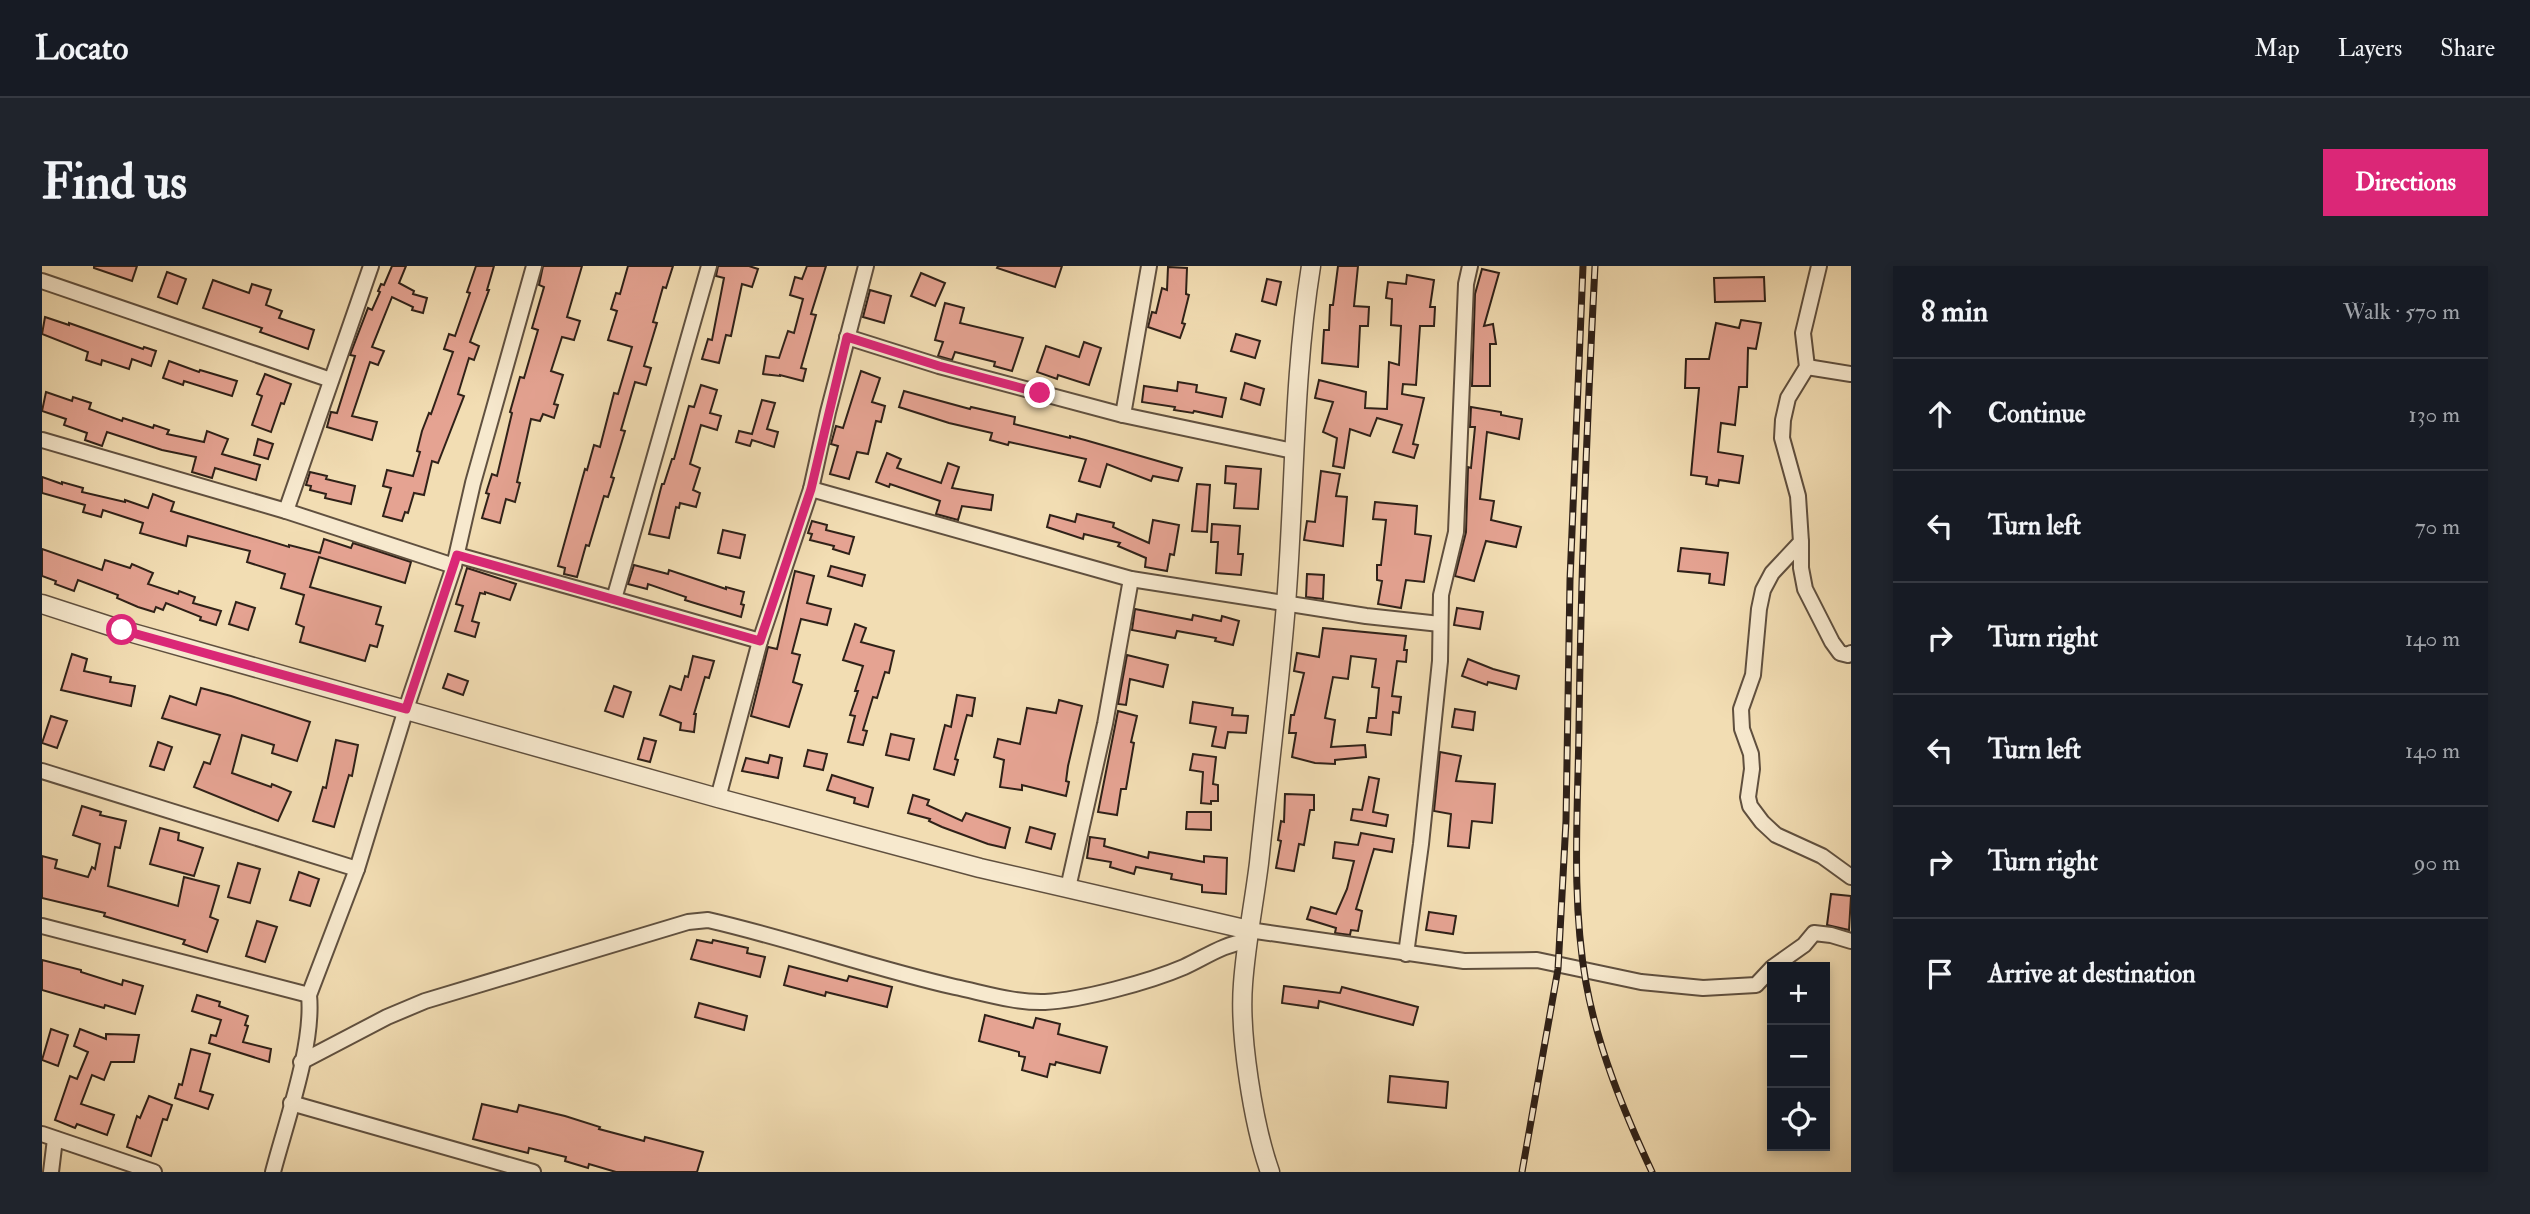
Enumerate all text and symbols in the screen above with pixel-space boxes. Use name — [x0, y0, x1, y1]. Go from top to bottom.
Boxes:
text: Locato — [35, 28, 128, 69]
text: Map — [2255, 33, 2300, 64]
text: Layers — [2338, 33, 2402, 64]
text: Share — [2440, 33, 2495, 64]
button: Directions — [2323, 149, 2488, 216]
text: Find us — [42, 152, 187, 213]
text: 8 min — [1921, 293, 1988, 330]
text: Walk · 570 m — [2343, 297, 2460, 326]
route end — [1024, 377, 1055, 408]
icon: ahead — [1921, 395, 1959, 433]
text: Continue — [1988, 398, 2086, 430]
text: 130 m — [2408, 400, 2460, 429]
icon: left — [1921, 507, 1959, 545]
text: Turn left — [1988, 510, 2081, 542]
text: 70 m — [2415, 512, 2460, 541]
route start — [106, 614, 137, 645]
icon: right — [1921, 619, 1959, 657]
text: Turn right — [1988, 622, 2098, 654]
text: 140 m — [2405, 624, 2460, 653]
icon: left — [1921, 731, 1959, 769]
text: Turn left — [1988, 734, 2081, 766]
text: 140 m — [2405, 736, 2460, 765]
icon: right — [1921, 843, 1959, 881]
text: Turn right — [1988, 846, 2098, 878]
text: 90 m — [2414, 848, 2460, 877]
icon: arrive — [1921, 955, 1959, 993]
text: Arrive at destination — [1988, 958, 2196, 990]
map controls — [1767, 962, 1830, 1151]
button: + — [1767, 962, 1830, 1025]
button: − — [1767, 1025, 1830, 1088]
button: locate — [1767, 1088, 1830, 1151]

